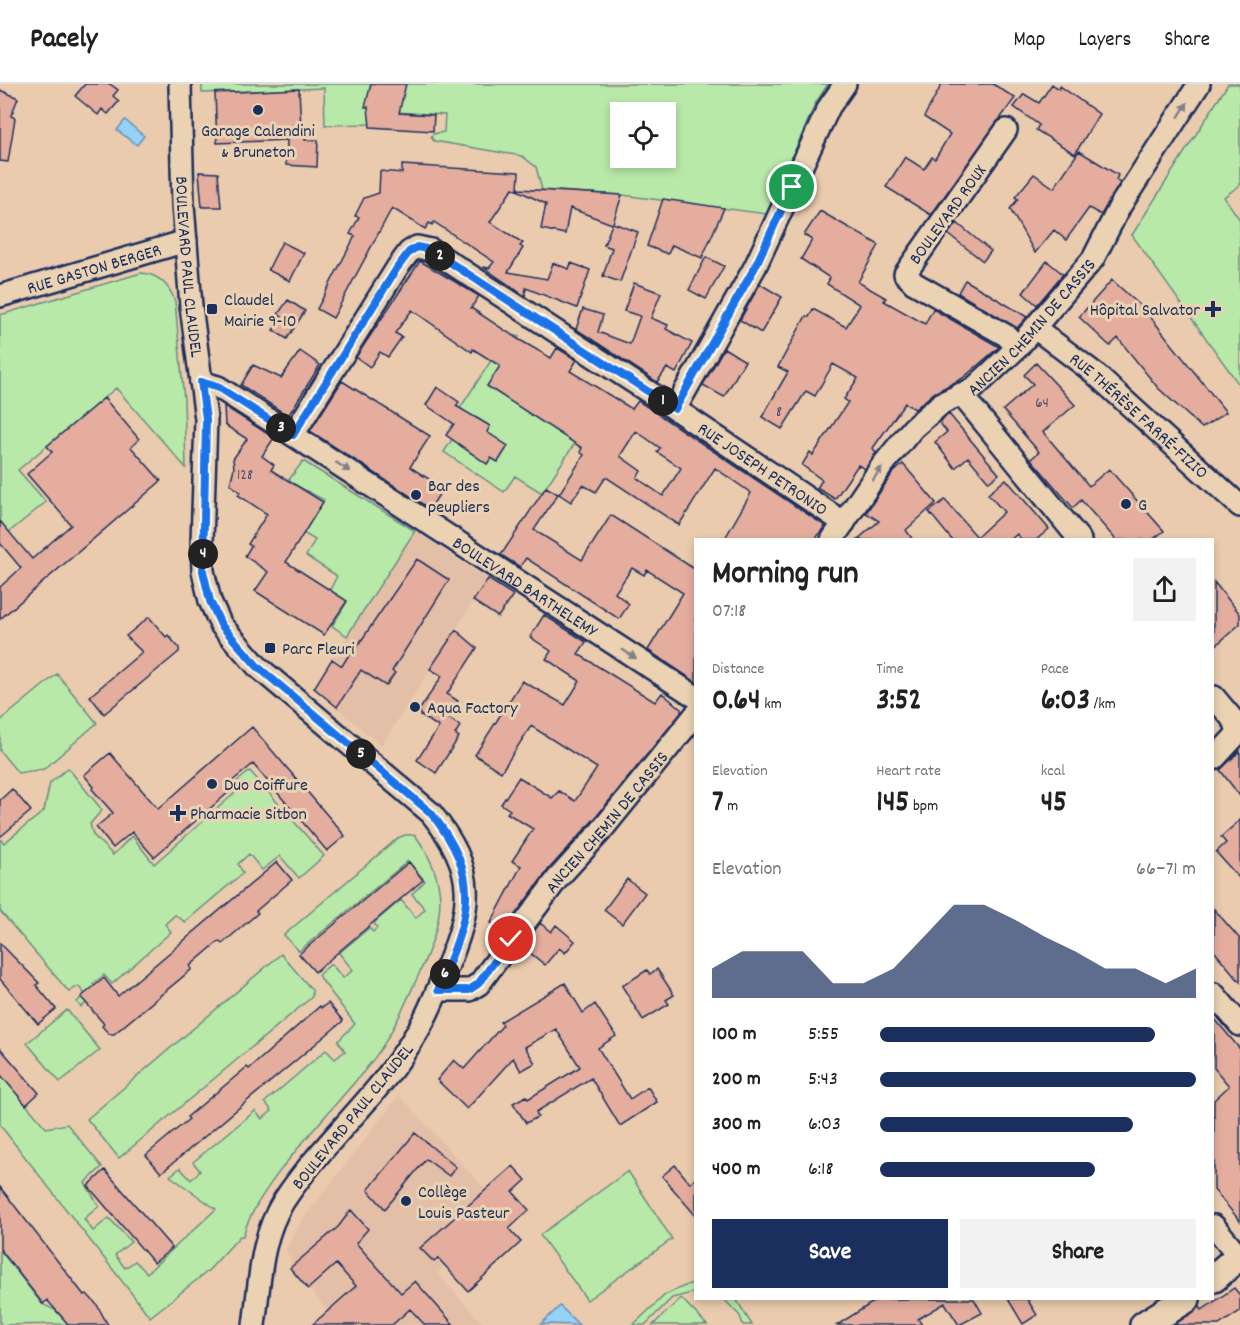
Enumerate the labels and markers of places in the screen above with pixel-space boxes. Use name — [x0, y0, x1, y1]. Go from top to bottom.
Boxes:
marker: Garage Calendini & Bruneton — [251, 103, 265, 117]
place label: Garage Calendini & Bruneton — [201, 120, 315, 166]
pin — [766, 161, 817, 212]
pin: 2 — [425, 241, 455, 271]
place label: Claudel Mairie 9-10 — [224, 289, 296, 335]
place label: Hôpital Salvator — [1090, 299, 1200, 324]
marker: Hôpital Salvator — [1204, 300, 1222, 318]
marker: Claudel Mairie 9-10 — [205, 302, 219, 316]
pin: 1 — [648, 386, 678, 416]
pin: 3 — [266, 413, 296, 443]
place label: Bar des peupliers — [428, 475, 490, 521]
marker: Bar des peupliers — [409, 488, 423, 502]
place label: G — [1138, 494, 1147, 519]
marker: G — [1119, 497, 1133, 511]
pin: 4 — [188, 539, 218, 569]
place label: Parc Fleuri — [282, 638, 355, 663]
marker: Parc Fleuri — [263, 641, 277, 655]
place label: Aqua Factory — [427, 697, 518, 722]
marker: Aqua Factory — [408, 700, 422, 714]
pin: 5 — [346, 739, 376, 769]
place label: Duo Coiffure — [224, 774, 308, 799]
marker: Duo Coiffure — [205, 777, 219, 791]
place label: Pharmacie Sitbon — [190, 803, 307, 828]
marker: Pharmacie Sitbon — [171, 806, 185, 820]
pin — [485, 913, 536, 964]
pin: 6 — [430, 959, 460, 989]
place label: Collège Louis Pasteur — [418, 1181, 510, 1227]
marker: Collège Louis Pasteur — [399, 1194, 413, 1208]

